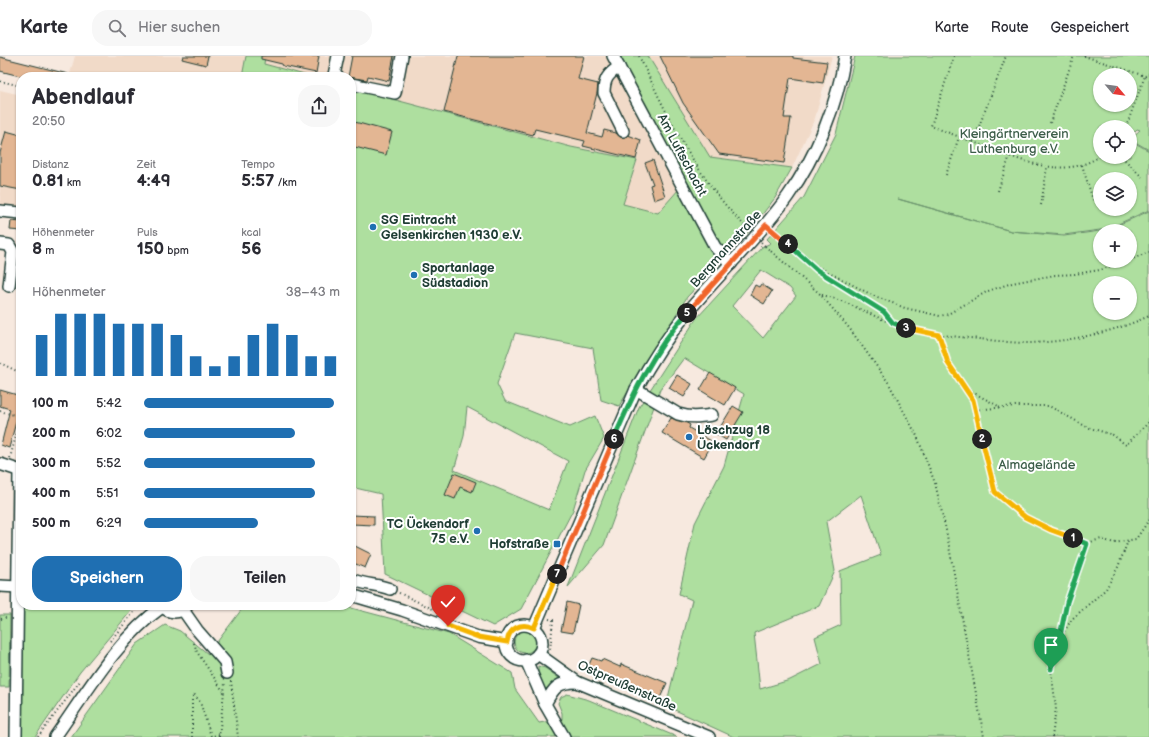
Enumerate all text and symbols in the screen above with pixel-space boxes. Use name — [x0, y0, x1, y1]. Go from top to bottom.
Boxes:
search box — [92, 10, 372, 46]
text: Karte — [20, 16, 68, 39]
icon: search — [106, 17, 128, 39]
text: Hier suchen — [138, 18, 220, 37]
text: Karte — [935, 19, 969, 36]
text: Route — [991, 19, 1029, 36]
text: Gespeichert — [1051, 19, 1129, 36]
north arrow — [1093, 68, 1137, 112]
map controls — [1093, 68, 1137, 320]
text: Abendlauf — [32, 84, 135, 111]
button: share — [298, 85, 340, 127]
street label: Am Luftschacht — [654, 111, 710, 199]
text: 20:50 — [32, 113, 65, 129]
button: locate — [1093, 120, 1137, 164]
park label: Kleingärtnerverein Luthenburg e.V. — [959, 126, 1069, 157]
text: Distanz — [32, 158, 69, 171]
text: Zeit — [137, 158, 156, 171]
text: Tempo — [241, 158, 275, 171]
text: 0.81 — [32, 171, 64, 191]
text: 4:49 — [137, 171, 171, 191]
text: 5:57 — [241, 171, 274, 191]
button: layers — [1093, 172, 1137, 216]
text: km — [64, 176, 81, 189]
text: /km — [274, 176, 297, 189]
street label: Bergmannstraße — [687, 207, 765, 291]
place label: SG Eintracht Gelsenkirchen 1930 e.V. — [381, 212, 522, 243]
marker: SG Eintracht Gelsenkirchen 1930 e.V. — [368, 222, 378, 232]
button: + — [1093, 224, 1137, 268]
text: Höhenmeter — [32, 226, 94, 239]
text: Puls — [137, 226, 158, 239]
text: kcal — [241, 226, 261, 239]
pin: 4 — [778, 234, 798, 254]
text: 4 — [785, 237, 791, 250]
text: 8 — [32, 239, 42, 259]
text: 150 — [137, 239, 164, 259]
text: 56 — [241, 239, 261, 259]
text: m — [42, 244, 54, 257]
text: bpm — [164, 244, 189, 257]
place label: Sportanlage Südstadion — [422, 260, 495, 291]
marker: Sportanlage Südstadion — [409, 270, 419, 280]
button: − — [1093, 276, 1137, 320]
text: Höhenmeter — [32, 284, 106, 300]
text: 38–43 m — [286, 284, 340, 300]
pin: 5 — [677, 303, 697, 323]
text: 5 — [684, 306, 690, 319]
pin: 3 — [896, 318, 916, 338]
text: 3 — [903, 321, 909, 334]
text: 100 m — [32, 395, 68, 411]
text: 5:42 — [96, 395, 122, 411]
place label: Löschzug 18 Ückendorf — [697, 422, 770, 453]
text: 200 m — [32, 425, 70, 441]
text: 6:02 — [96, 425, 122, 441]
pin: 6 — [604, 429, 624, 449]
pin: 2 — [972, 429, 992, 449]
text: 6 — [611, 432, 617, 445]
marker: Löschzug 18 Ückendorf — [684, 432, 694, 442]
text: 2 — [979, 432, 985, 445]
text: 300 m — [32, 455, 70, 471]
text: 5:52 — [96, 455, 121, 471]
park label: Almagelände — [999, 457, 1076, 473]
text: 400 m — [32, 485, 70, 501]
text: 5:51 — [96, 485, 119, 501]
text: 500 m — [32, 515, 70, 531]
text: 6:29 — [96, 515, 122, 531]
place label: TC Ückendorf 75 e.V. — [387, 516, 470, 547]
marker: TC Ückendorf 75 e.V. — [472, 526, 482, 536]
pin: 1 — [1063, 528, 1083, 548]
text: 1 — [1071, 531, 1075, 544]
place label: Hofstraße — [489, 536, 550, 552]
marker: Hofstraße — [552, 539, 562, 549]
button: Speichern — [32, 556, 182, 602]
button: Teilen — [190, 556, 340, 602]
pin: 7 — [547, 564, 567, 584]
text: 7 — [554, 567, 560, 580]
pin — [431, 585, 465, 626]
icon: check — [437, 591, 459, 613]
pin — [1034, 628, 1068, 669]
icon: arrive — [1040, 634, 1062, 656]
street label: Ostpreußenstraße — [575, 657, 679, 715]

